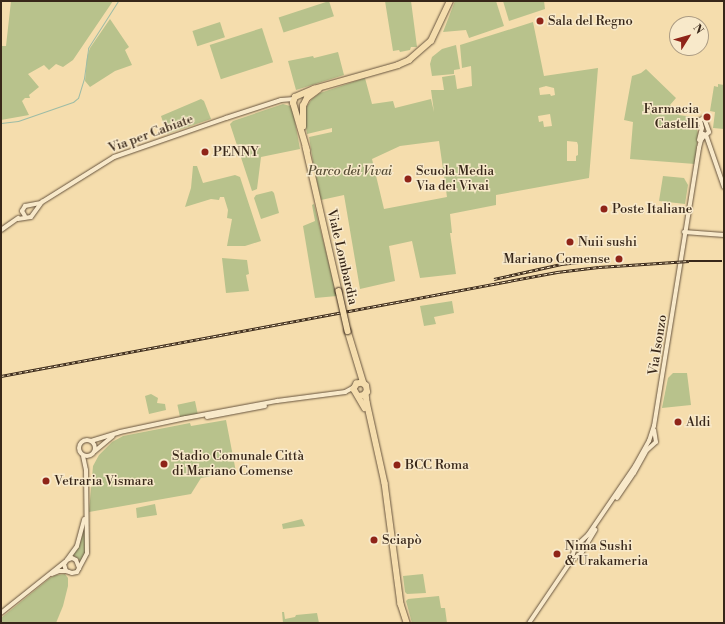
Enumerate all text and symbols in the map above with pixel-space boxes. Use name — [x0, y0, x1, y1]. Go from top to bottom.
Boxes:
place label: Sala del Regno — [548, 13, 633, 29]
marker: Sala del Regno — [535, 16, 545, 26]
north arrow — [669, 16, 709, 56]
text: N — [690, 22, 706, 37]
place label: Farmacia Castelli — [643, 102, 699, 133]
street label: Via per Cabiate — [106, 111, 196, 157]
marker: Farmacia Castelli — [702, 112, 712, 122]
place label: PENNY — [213, 144, 259, 160]
marker: PENNY — [200, 147, 210, 157]
park label: Parco dei Vivai — [308, 163, 392, 179]
place label: Scuola Media Via dei Vivai — [416, 164, 494, 195]
marker: Scuola Media Via dei Vivai — [403, 174, 413, 184]
place label: Poste Italiane — [612, 201, 692, 217]
marker: Poste Italiane — [599, 204, 609, 214]
street label: Viale Lombardia — [323, 208, 361, 306]
place label: Nuii sushi — [578, 234, 637, 250]
marker: Nuii sushi — [565, 237, 575, 247]
place label: Mariano Comense — [503, 251, 610, 267]
marker: Mariano Comense — [613, 253, 625, 265]
street label: Via Isonzo — [645, 313, 671, 377]
place label: Aldi — [686, 414, 710, 430]
marker: Aldi — [673, 417, 683, 427]
place label: Stadio Comunale Città di Mariano Comense — [172, 449, 304, 480]
place label: BCC Roma — [405, 457, 469, 473]
marker: Stadio Comunale Città di Mariano Comense — [159, 459, 169, 469]
marker: BCC Roma — [392, 460, 402, 470]
place label: Vetraria Vismara — [54, 473, 154, 489]
marker: Vetraria Vismara — [41, 476, 51, 486]
place label: Sciapò — [382, 532, 422, 548]
marker: Sciapò — [369, 535, 379, 545]
place label: Nima Sushi & Urakameria — [565, 539, 648, 570]
marker: Nima Sushi & Urakameria — [552, 549, 562, 559]

